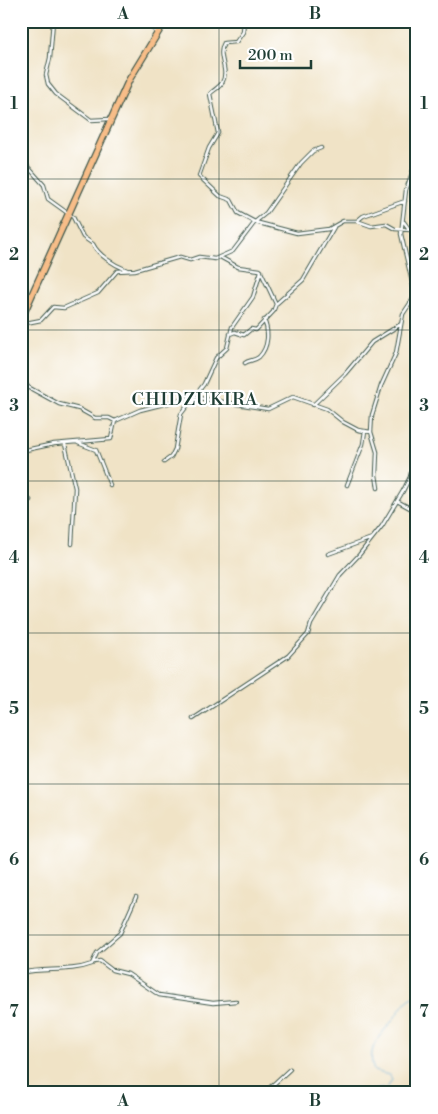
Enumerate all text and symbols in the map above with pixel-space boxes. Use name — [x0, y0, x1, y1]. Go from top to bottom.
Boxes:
text: A — [116, 4, 129, 24]
text: B — [309, 4, 321, 24]
scale bar — [240, 38, 312, 70]
text: 200 m — [248, 46, 293, 65]
text: 1 — [10, 94, 18, 114]
text: 1 — [420, 94, 428, 114]
text: 2 — [9, 245, 19, 265]
text: 2 — [419, 245, 429, 265]
district label: CHIDZUKIRA — [132, 388, 258, 411]
text: 3 — [9, 396, 19, 416]
text: 3 — [419, 396, 429, 416]
text: 4 — [9, 548, 20, 568]
text: 4 — [419, 548, 430, 568]
text: 5 — [9, 699, 19, 719]
text: 5 — [419, 699, 429, 719]
text: 6 — [9, 850, 19, 870]
text: 6 — [419, 850, 429, 870]
text: 7 — [9, 1002, 19, 1022]
text: 7 — [419, 1002, 429, 1022]
text: A — [116, 1091, 129, 1111]
text: B — [309, 1091, 321, 1111]

